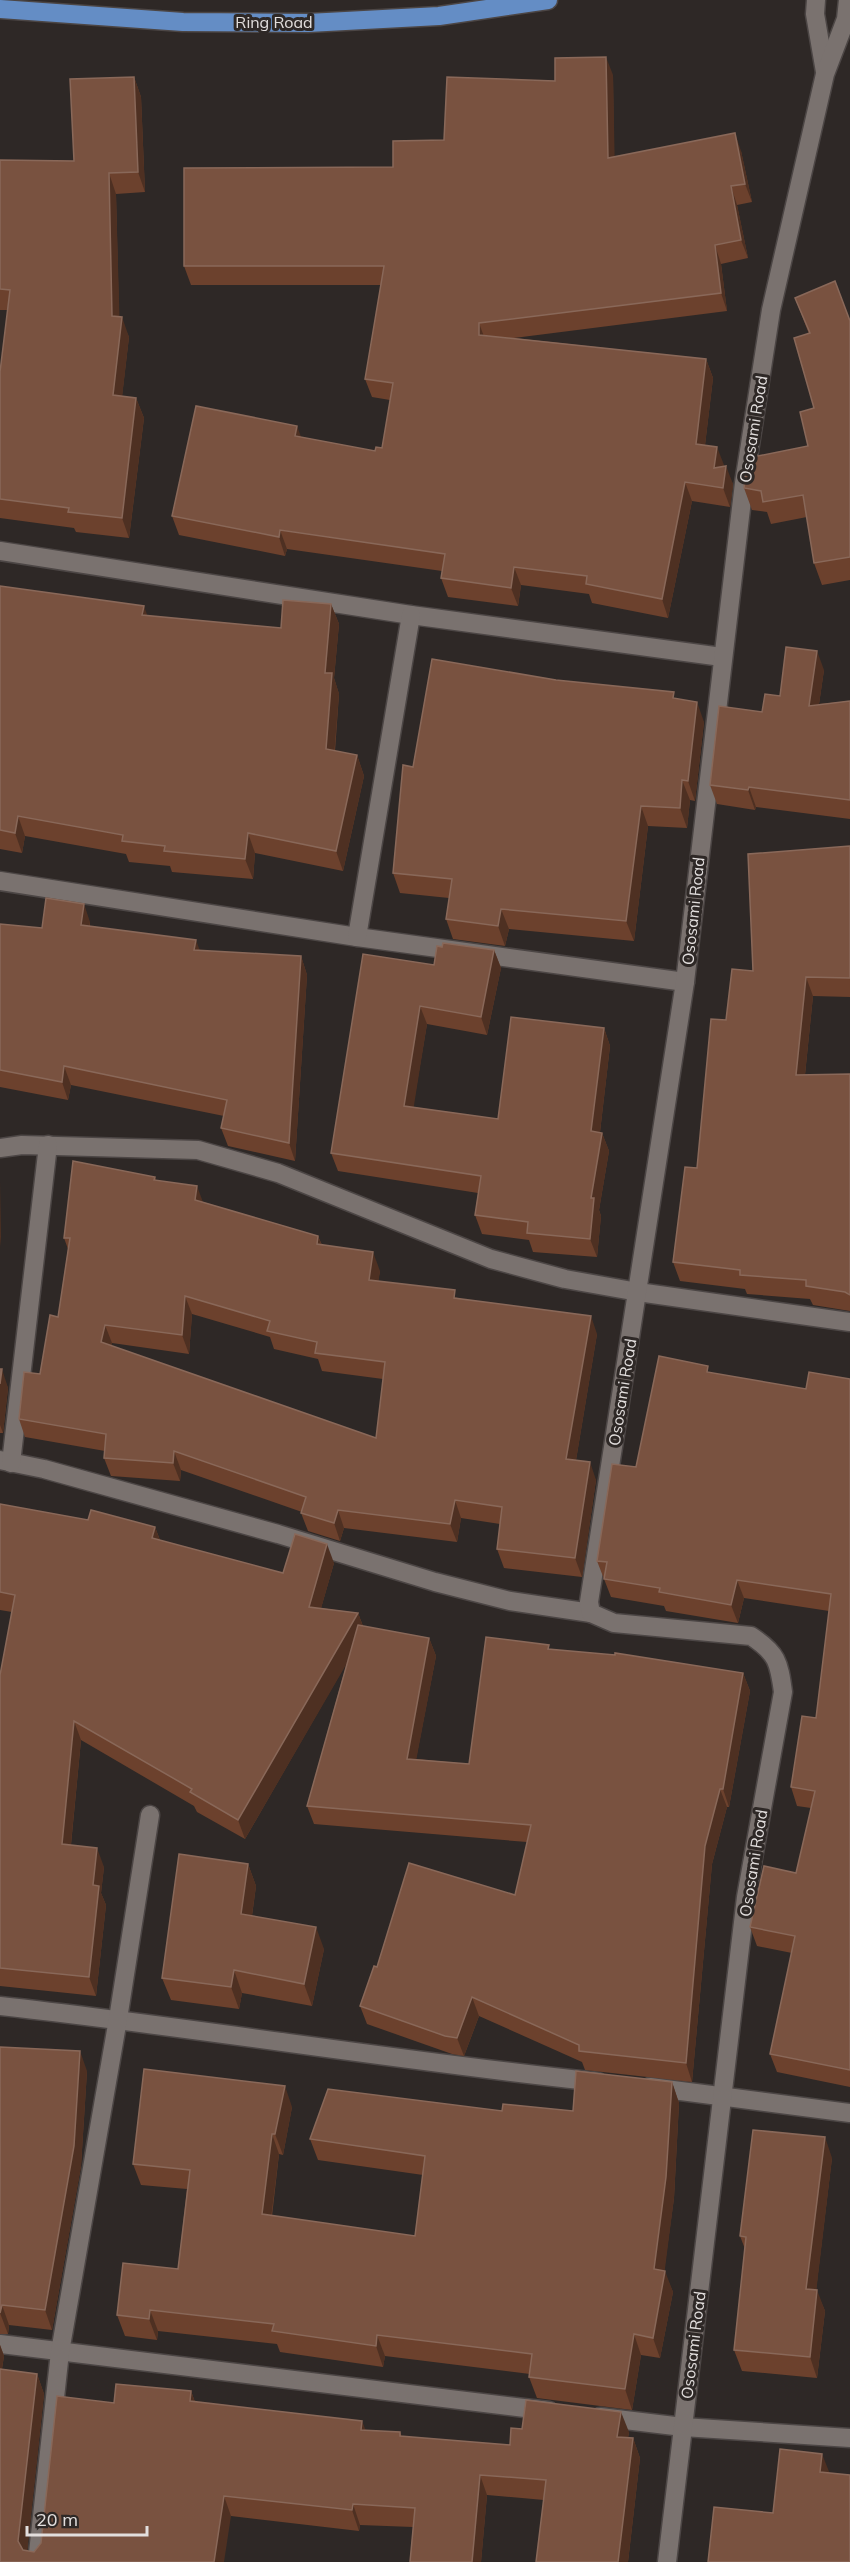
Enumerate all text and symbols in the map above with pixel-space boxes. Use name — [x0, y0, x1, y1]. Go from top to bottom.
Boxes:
street label: Ring Road — [235, 12, 313, 32]
street label: Ososami Road — [735, 374, 771, 484]
street label: Ososami Road — [677, 856, 709, 966]
street label: Ososami Road — [604, 1337, 640, 1447]
street label: Ososami Road — [735, 1808, 771, 1918]
street label: Ososami Road — [676, 2290, 710, 2400]
scale bar — [27, 2499, 147, 2537]
text: 20 m — [36, 2508, 78, 2531]

